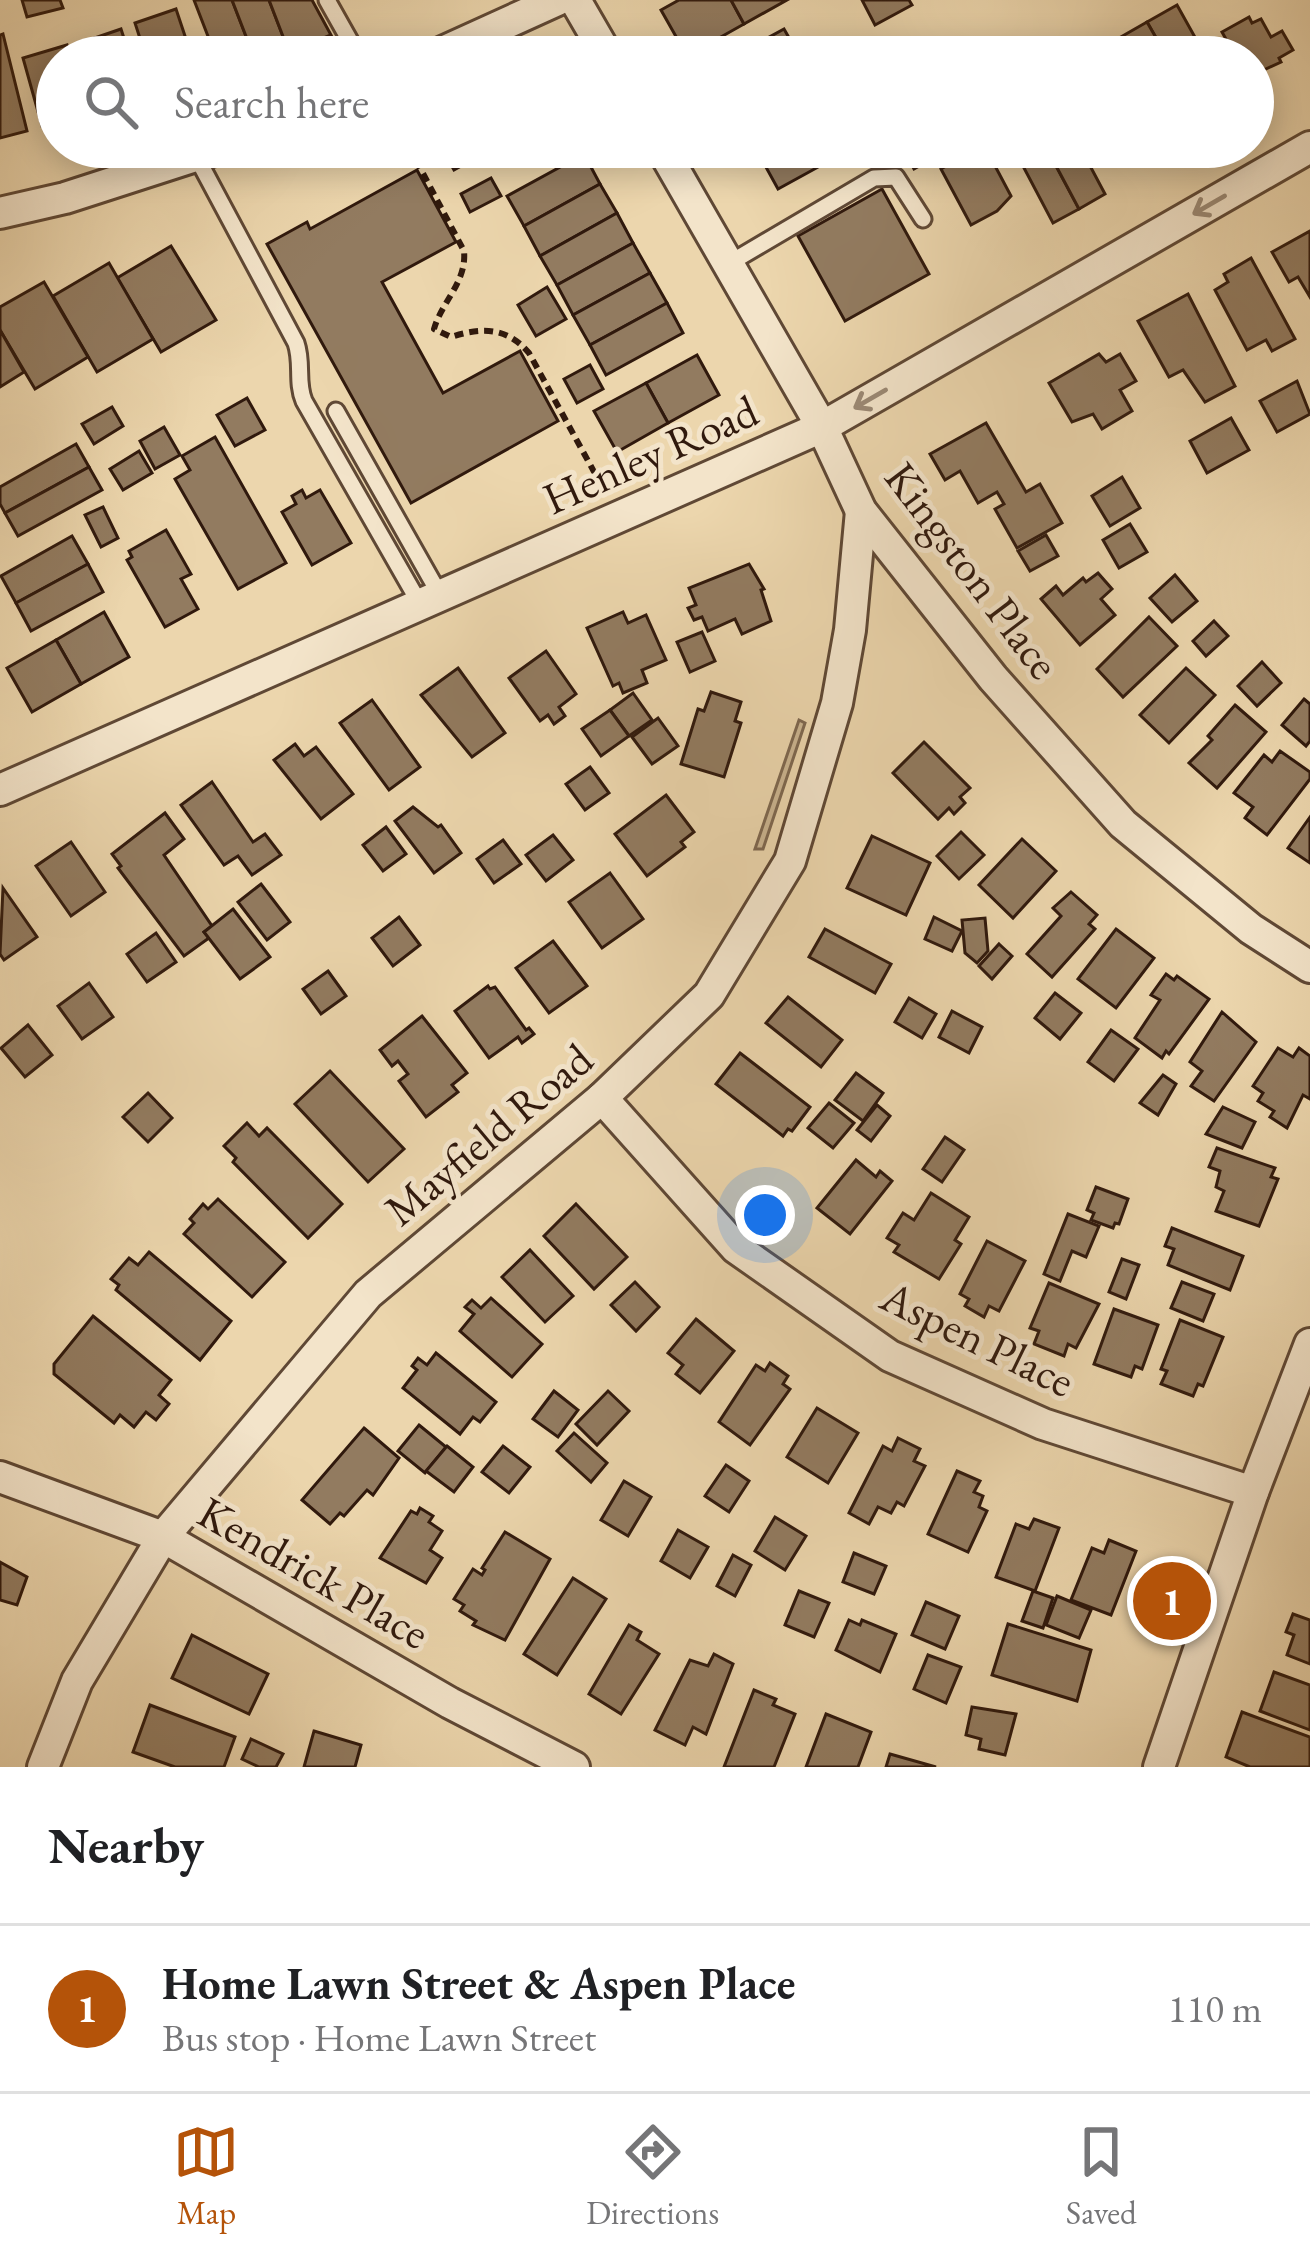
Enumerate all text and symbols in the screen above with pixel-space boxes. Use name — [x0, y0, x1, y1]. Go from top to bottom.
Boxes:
search box — [36, 36, 1274, 168]
icon: search — [78, 69, 144, 135]
text: Search here — [174, 73, 369, 131]
one-way arrow — [1192, 193, 1227, 217]
street label: Henley Road — [534, 381, 767, 527]
one-way arrow — [854, 388, 889, 412]
street label: Kingston Place — [872, 450, 1074, 690]
street label: Mayfield Road — [372, 1030, 604, 1238]
your location — [735, 1185, 795, 1245]
street label: Aspen Place — [871, 1266, 1084, 1410]
street label: Kendrick Place — [188, 1482, 440, 1662]
pin: 1 — [1133, 1556, 1211, 1646]
text: Nearby — [48, 1812, 204, 1878]
text: Home Lawn Street & Aspen Place — [162, 1954, 795, 2012]
text: 1 — [77, 1983, 97, 2034]
text: 110 m — [1168, 1983, 1262, 2034]
text: Bus stop · Home Lawn Street — [162, 2012, 596, 2063]
tab: Map — [173, 2119, 239, 2234]
tab: Directions — [586, 2119, 719, 2234]
tab: Saved — [1066, 2119, 1137, 2234]

